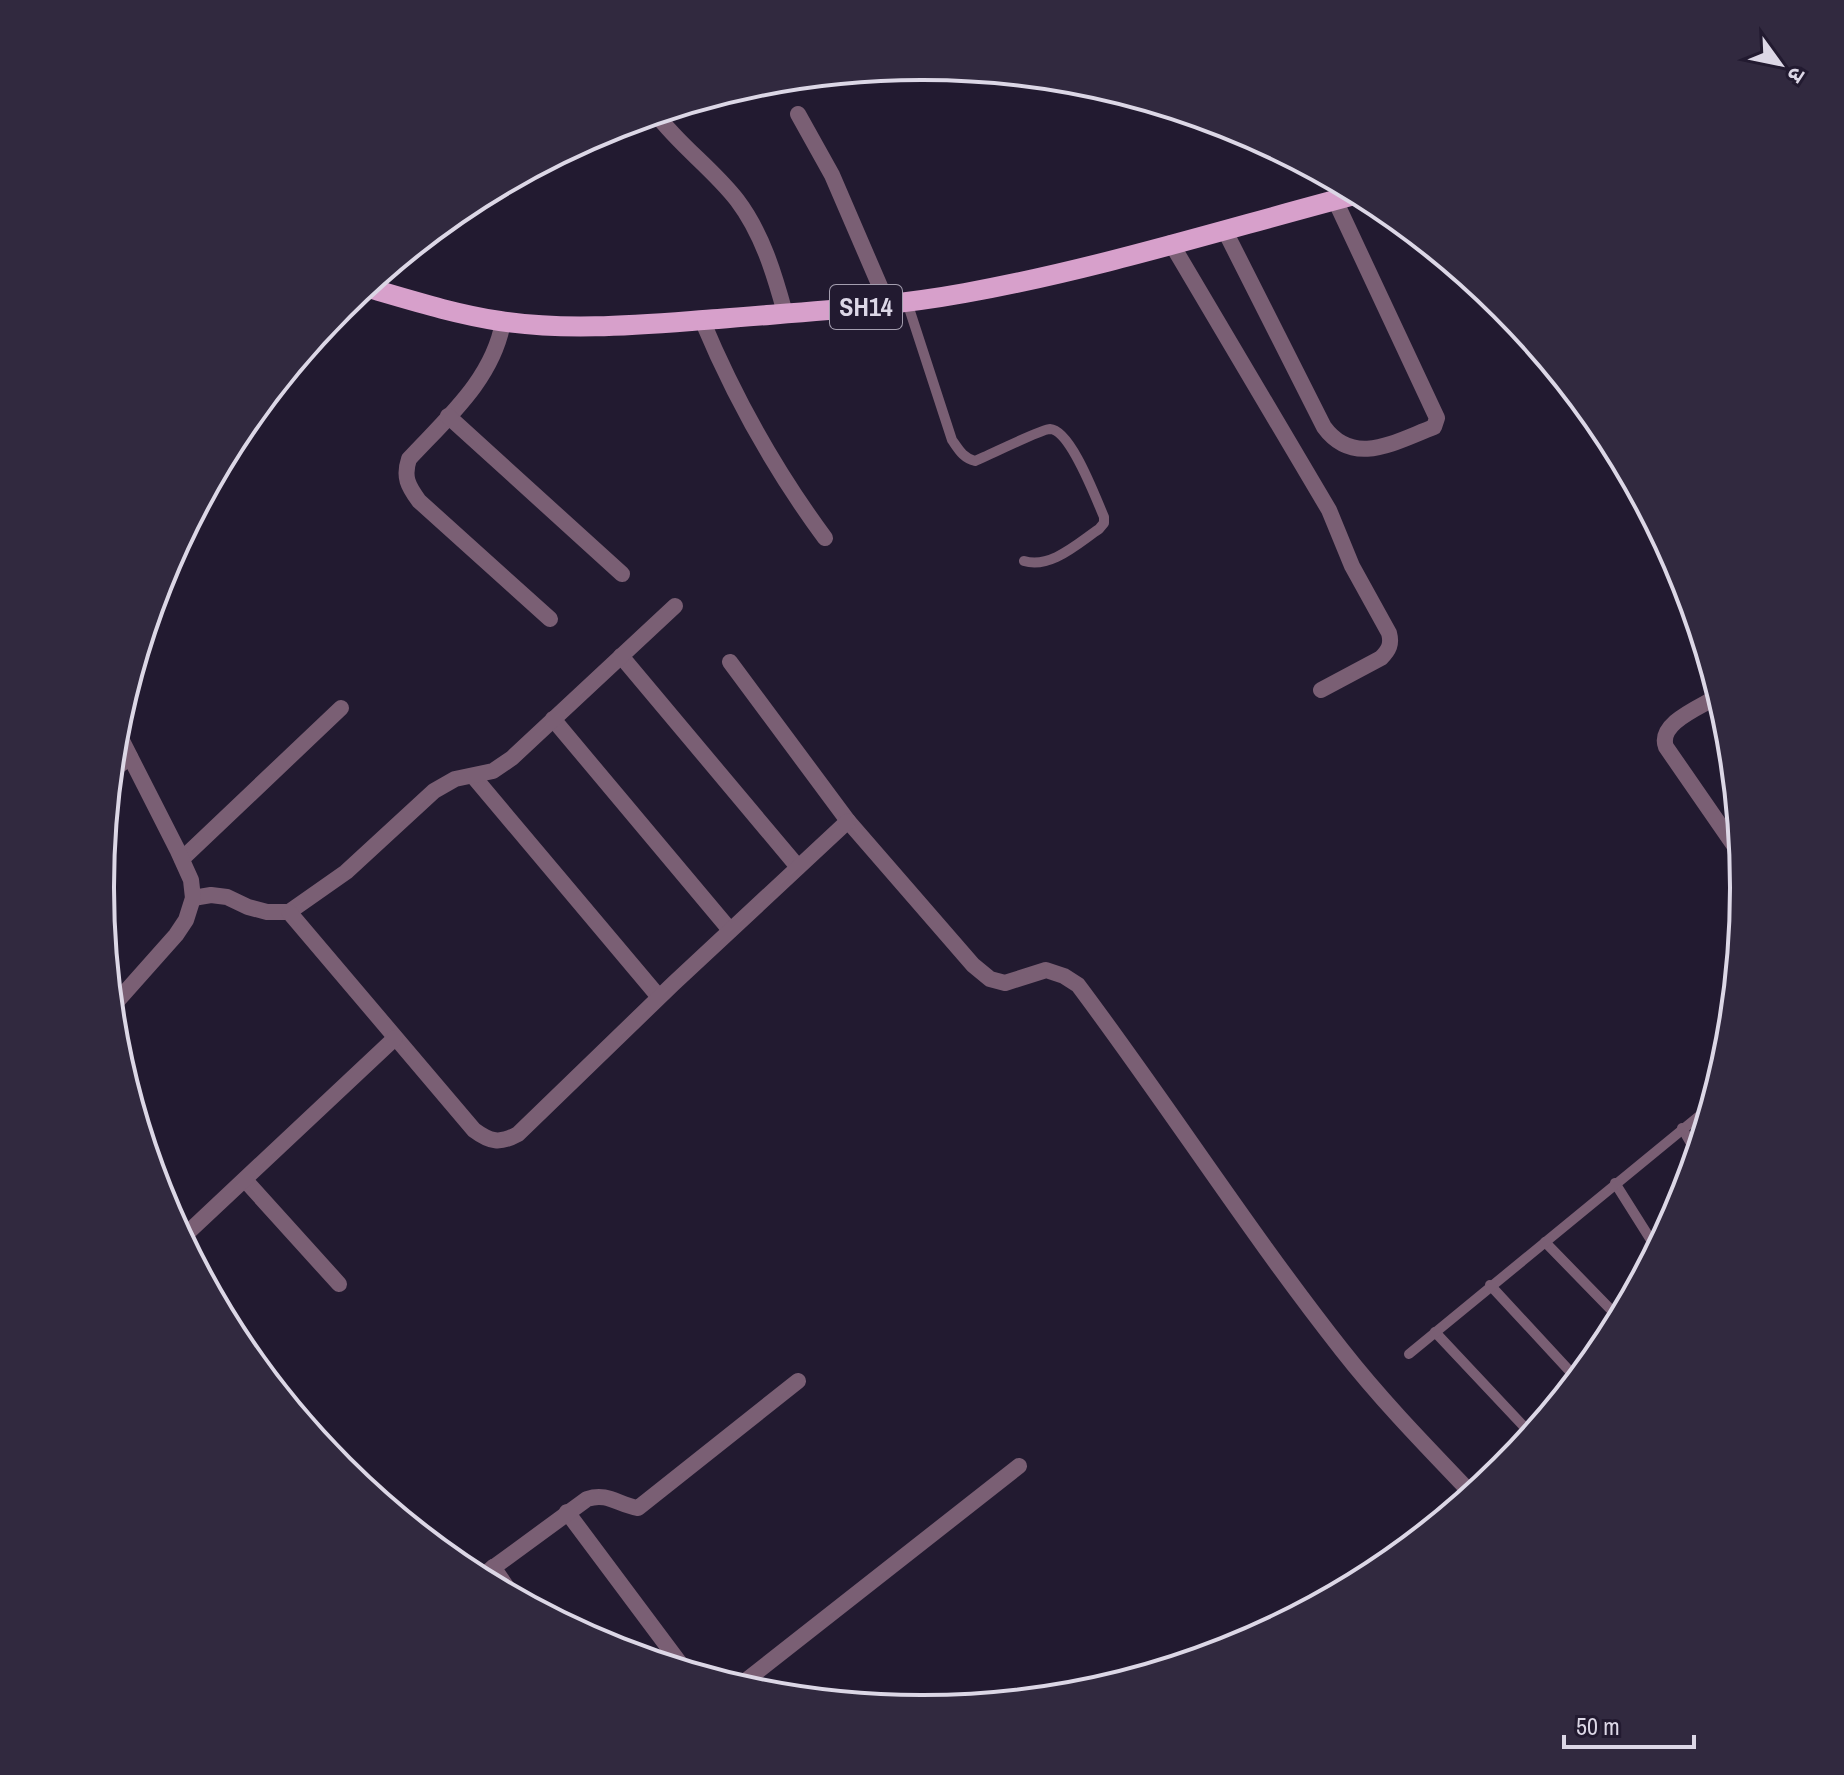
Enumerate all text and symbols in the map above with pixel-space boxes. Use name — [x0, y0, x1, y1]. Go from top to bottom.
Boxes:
north arrow — [1740, 24, 1820, 104]
text: उ — [1780, 61, 1813, 89]
road number: SH14 — [830, 285, 902, 329]
scale bar — [1564, 1699, 1694, 1749]
text: 50 m — [1576, 1710, 1620, 1742]

